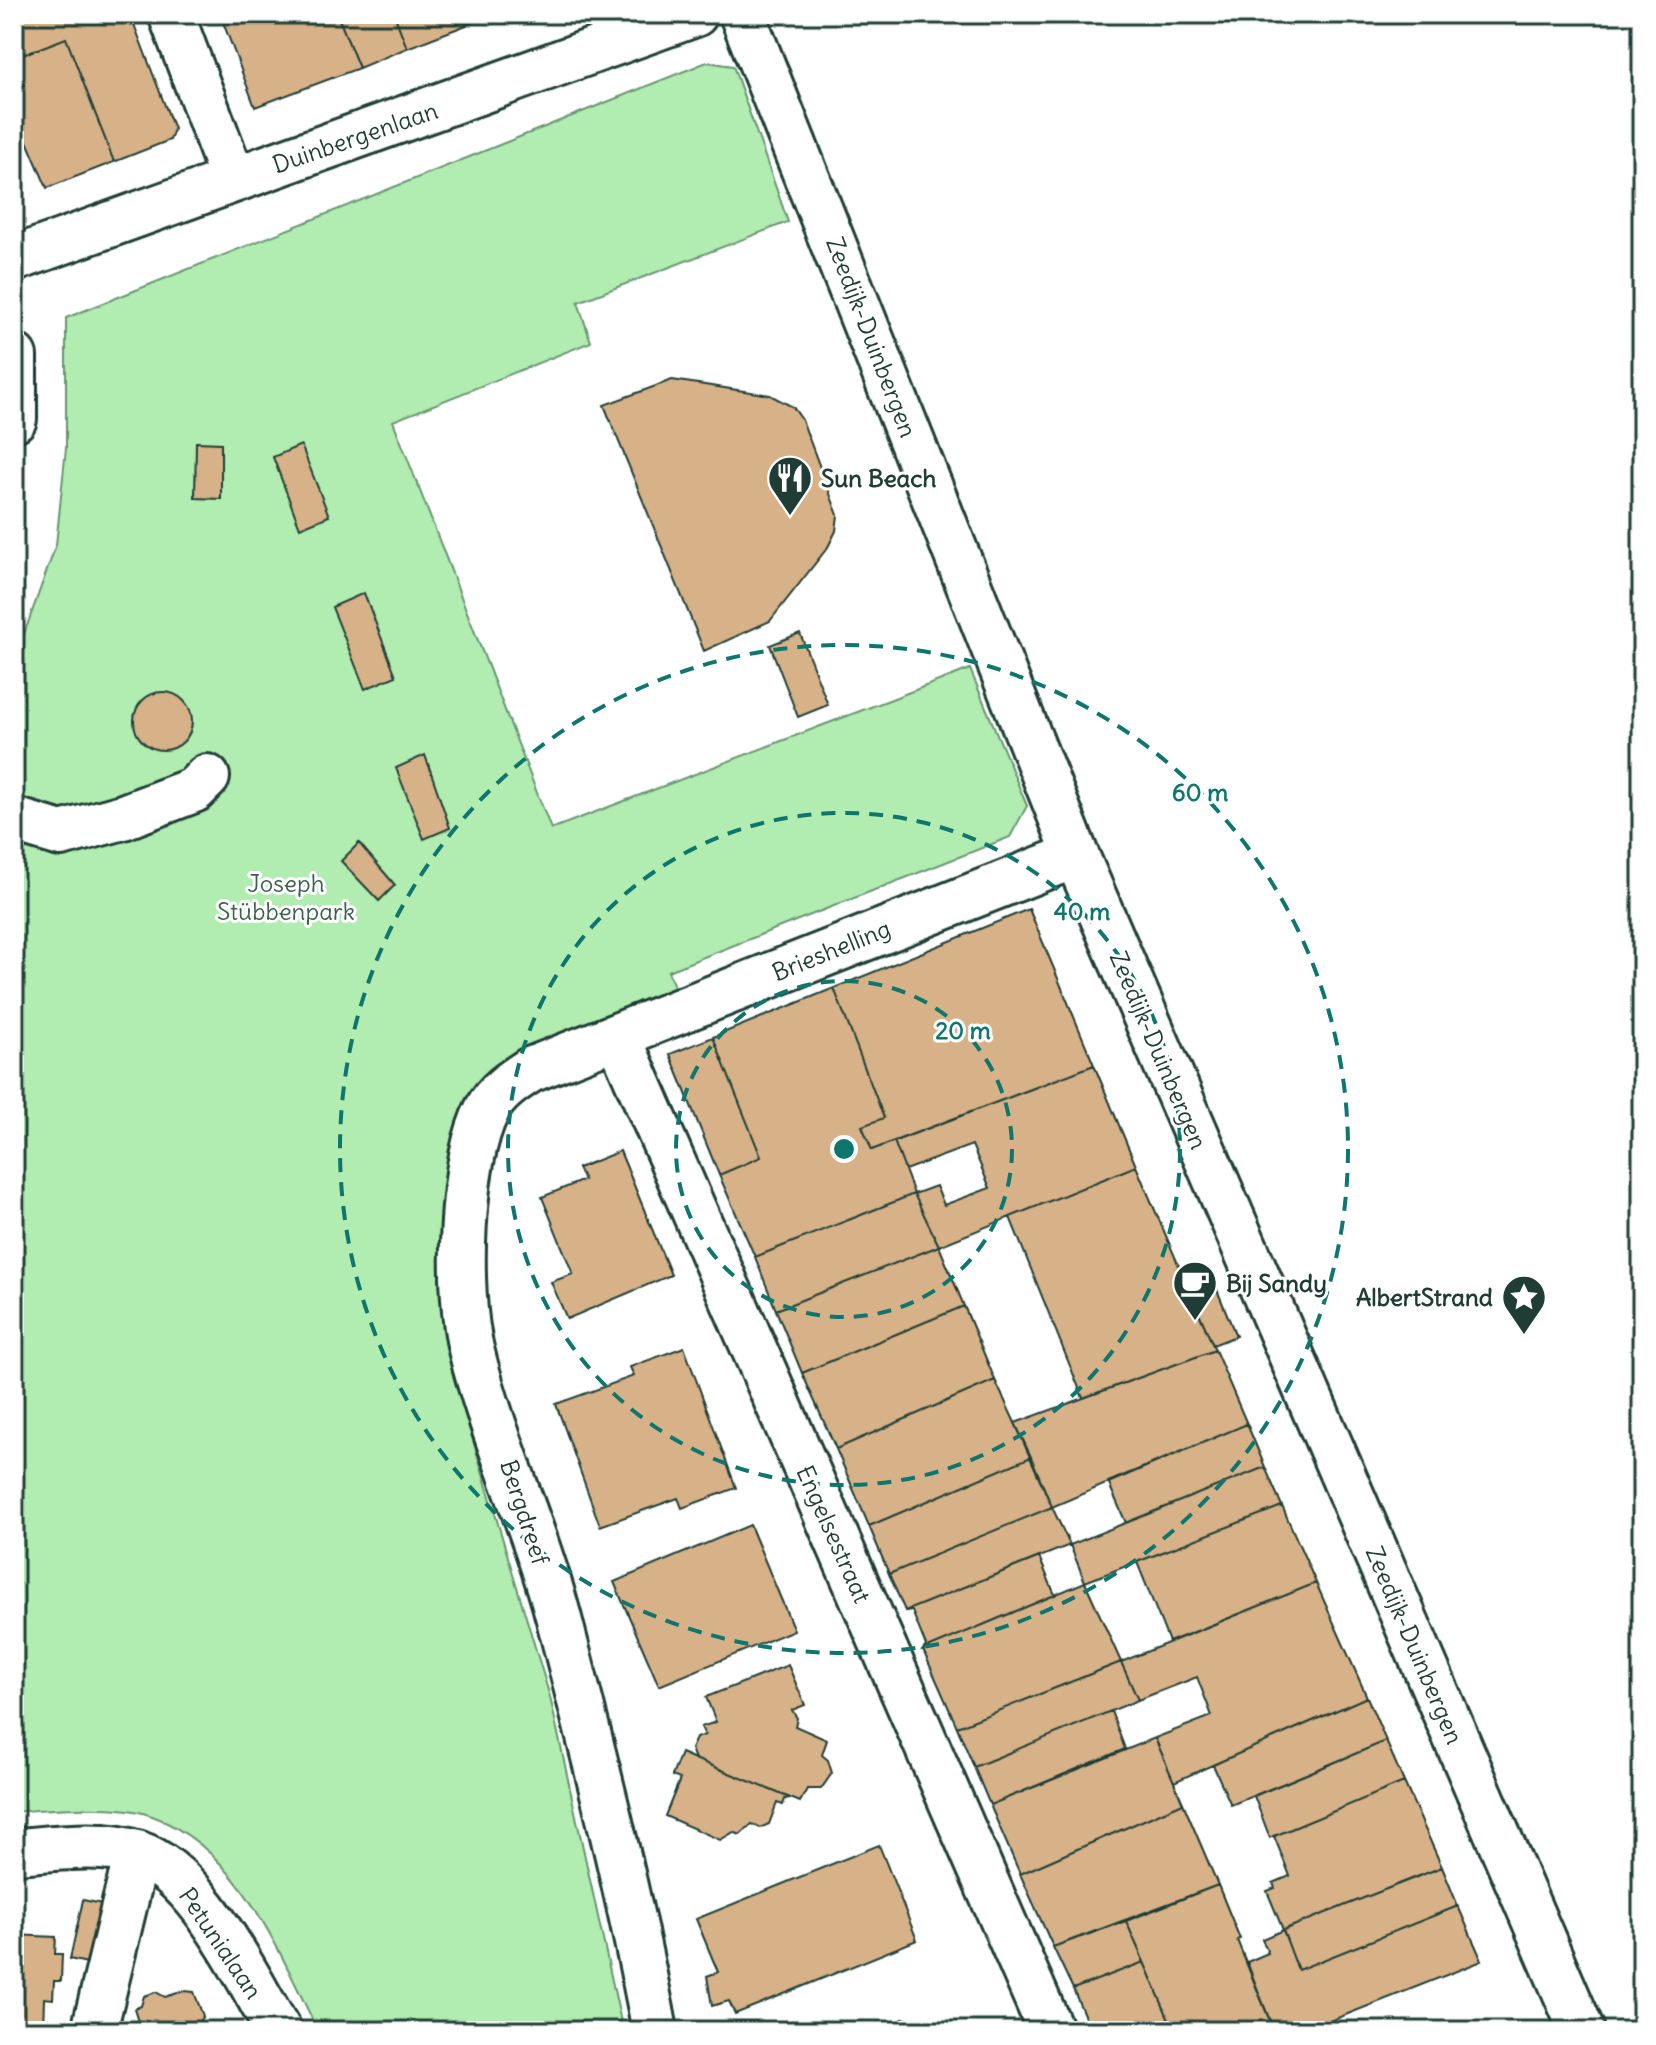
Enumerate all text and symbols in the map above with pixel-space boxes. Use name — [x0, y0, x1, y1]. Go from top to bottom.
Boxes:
street label: Duinbergenlaan — [268, 95, 442, 179]
street label: Zeedijk-Duinbergen — [820, 233, 924, 441]
restaurant icon: Sun Beach — [766, 454, 814, 517]
place label: Sun Beach — [821, 463, 936, 493]
text: 60 m — [1172, 777, 1228, 807]
park label: Joseph Stübbenpark — [217, 868, 355, 926]
text: 40 m — [1054, 896, 1110, 926]
street label: Brieshelling — [767, 913, 895, 987]
street label: Zeedijk-Duinbergen — [1104, 947, 1214, 1153]
text: 20 m — [935, 1015, 991, 1045]
centre of rings — [830, 1135, 858, 1163]
cafe icon: Bij Sandy — [1171, 1259, 1219, 1322]
place label: Bij Sandy — [1226, 1268, 1327, 1298]
place icon: AlbertStrand — [1500, 1273, 1548, 1336]
place label: AlbertStrand — [1356, 1282, 1493, 1312]
street label: Bergdreef — [494, 1456, 556, 1569]
street label: Engelsestraat — [790, 1461, 878, 1607]
street label: Zeedijk-Duinbergen — [1360, 1542, 1470, 1748]
street label: Petunialaan — [173, 1882, 269, 2005]

